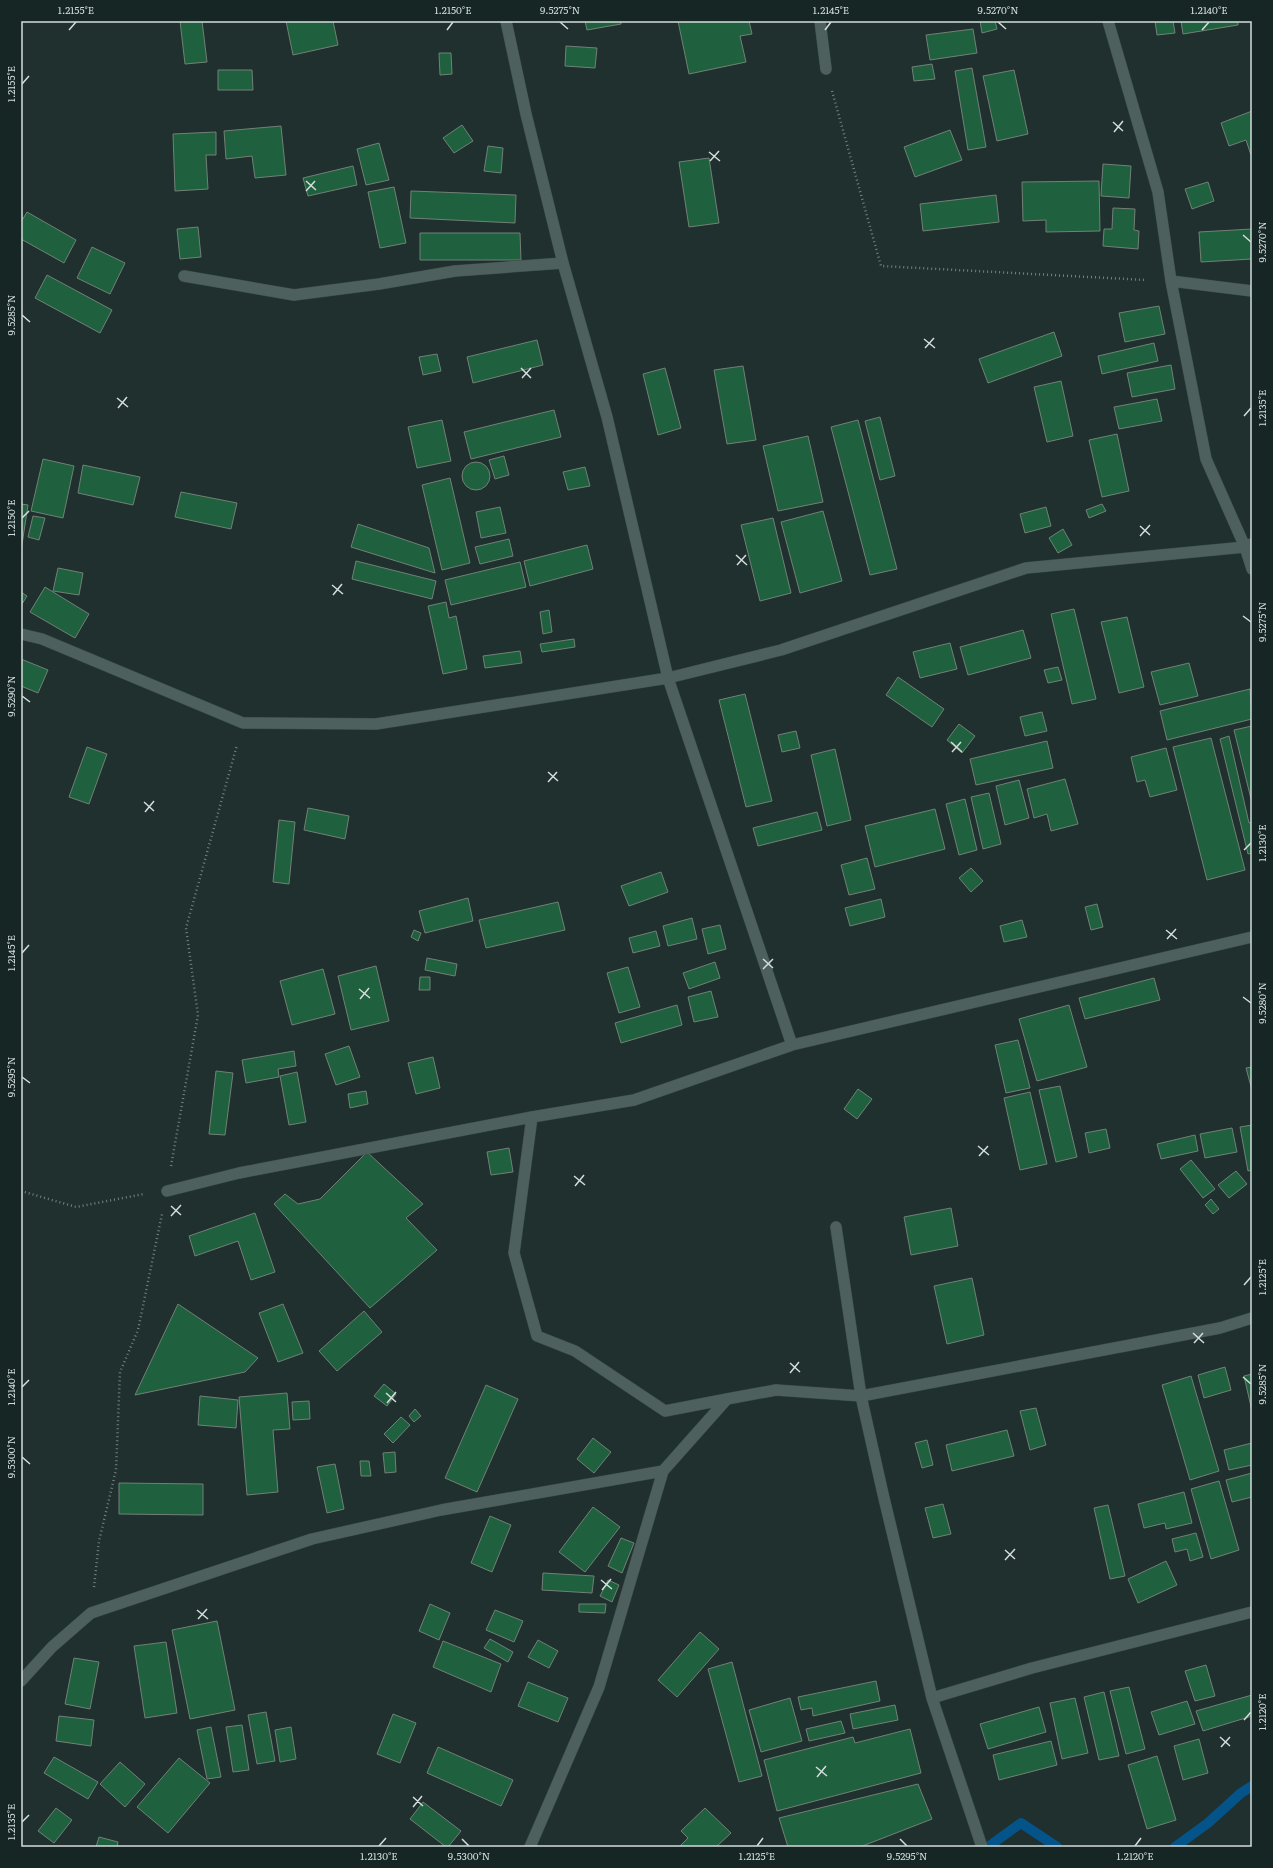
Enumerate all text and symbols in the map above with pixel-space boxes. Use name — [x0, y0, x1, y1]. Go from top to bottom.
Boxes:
text: 1.2155°E — [58, 2, 94, 17]
text: 1.2150°E — [434, 2, 472, 17]
text: 9.5275°N — [540, 2, 580, 17]
text: 1.2145°E — [813, 2, 849, 17]
text: 9.5270°N — [978, 2, 1019, 17]
text: 1.2140°E — [1190, 2, 1228, 17]
text: 1.2155°E — [3, 66, 18, 102]
text: 9.5270°N — [1254, 222, 1269, 263]
text: 9.5285°N — [3, 295, 18, 335]
text: 1.2135°E — [1254, 390, 1269, 426]
text: 1.2150°E — [3, 499, 18, 537]
text: 9.5275°N — [1254, 602, 1269, 642]
text: 9.5290°N — [3, 675, 18, 717]
text: 1.2130°E — [1254, 824, 1269, 862]
text: 1.2145°E — [3, 935, 18, 971]
text: 9.5280°N — [1254, 982, 1269, 1024]
text: 9.5295°N — [3, 1057, 18, 1097]
text: 1.2125°E — [1254, 1259, 1269, 1295]
text: 9.5285°N — [1254, 1364, 1269, 1404]
text: 1.2140°E — [3, 1368, 18, 1406]
text: 9.5300°N — [3, 1436, 18, 1478]
text: 1.2120°E — [1254, 1693, 1269, 1731]
text: 1.2135°E — [3, 1804, 18, 1840]
text: 1.2130°E — [360, 1848, 398, 1863]
text: 9.5300°N — [448, 1848, 490, 1863]
text: 1.2125°E — [739, 1848, 775, 1863]
text: 9.5295°N — [887, 1848, 927, 1863]
text: 1.2120°E — [1116, 1848, 1154, 1863]

